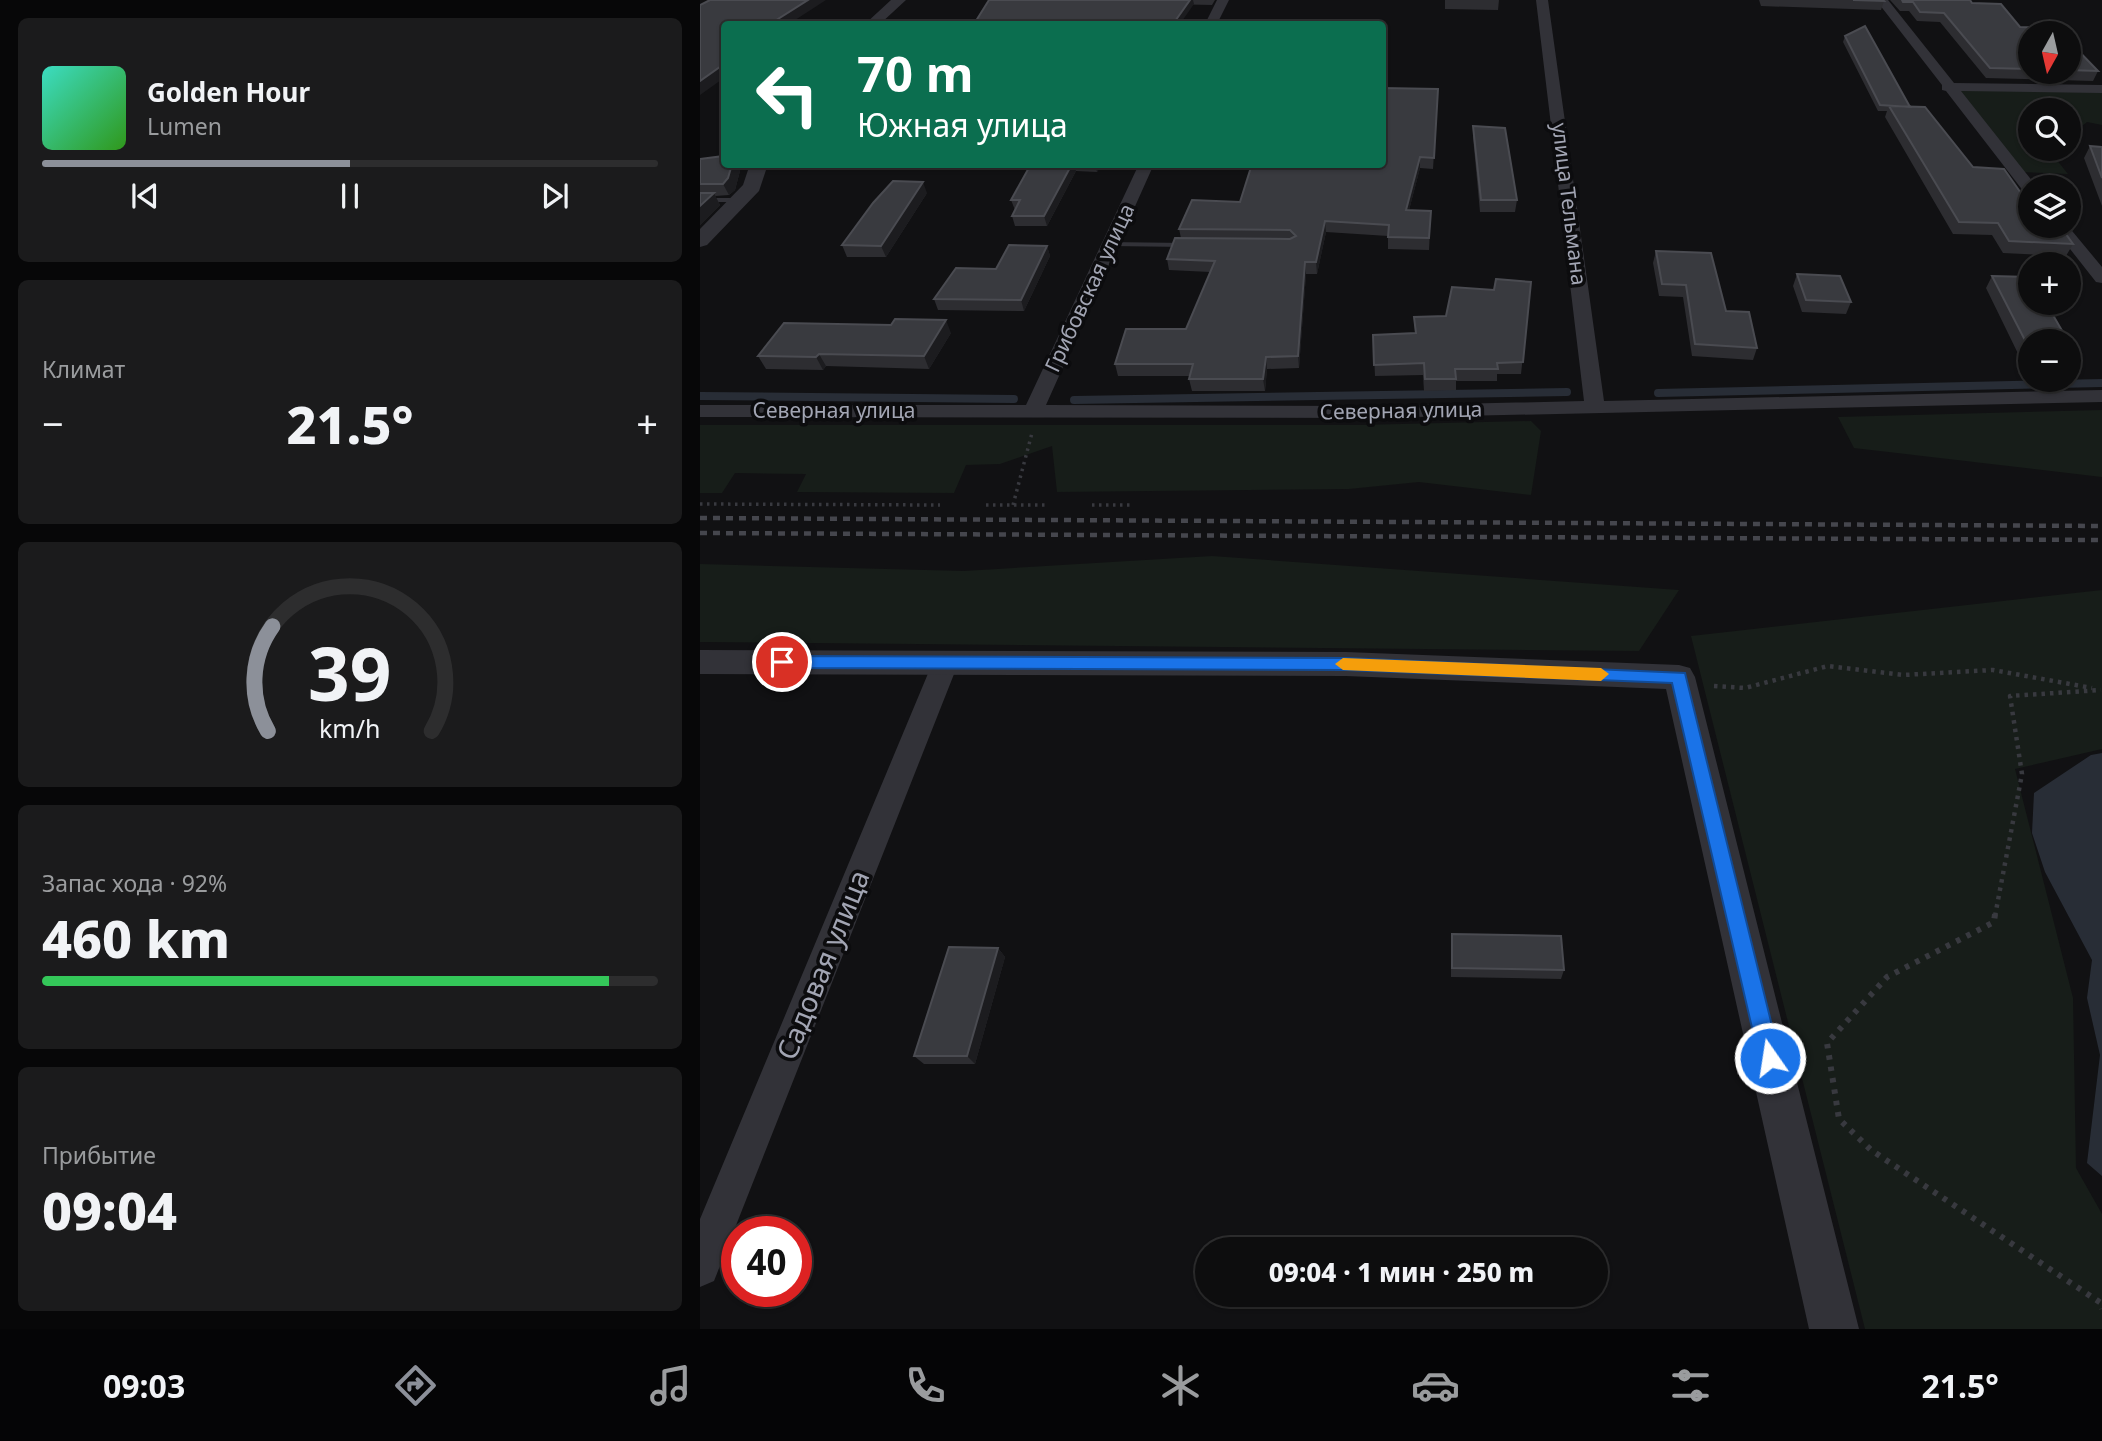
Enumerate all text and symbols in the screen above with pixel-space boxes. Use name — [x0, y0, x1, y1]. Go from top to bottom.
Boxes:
north arrow — [2018, 21, 2081, 84]
map controls — [2018, 21, 2081, 392]
text: 70 m — [857, 40, 974, 106]
icon: left — [742, 49, 833, 140]
text: Golden Hour — [147, 74, 310, 110]
button: search — [2018, 98, 2081, 161]
text: Южная улица — [857, 103, 1068, 146]
text: Lumen — [147, 110, 222, 142]
street label: улица Тельмана — [1546, 121, 1594, 287]
button: layers — [2018, 175, 2081, 238]
icon: previous — [126, 177, 164, 215]
icon: pause — [331, 177, 369, 215]
icon: next — [536, 177, 574, 215]
street label: Грибовская улица — [1038, 199, 1140, 376]
button: + — [2018, 252, 2081, 315]
button: − — [2018, 329, 2081, 392]
text: Климат — [42, 353, 125, 385]
text: 21.5° — [287, 388, 413, 459]
street label: Северная улица — [1319, 395, 1483, 425]
street label: Северная улица — [753, 396, 915, 424]
text: − — [42, 397, 64, 449]
text: + — [636, 397, 658, 449]
text: 39 — [308, 623, 392, 722]
pin — [752, 632, 812, 692]
icon: arrive — [763, 643, 801, 681]
text: km/h — [319, 710, 381, 744]
street label: Садовая улица — [767, 864, 877, 1065]
text: Запас хода · 92% — [42, 867, 227, 899]
text: 460 km — [42, 902, 230, 973]
position arrow — [1733, 1021, 1807, 1095]
text: Прибытие — [42, 1139, 156, 1171]
text: 09:04 — [42, 1174, 177, 1245]
speed limit sign: 40 — [721, 1216, 812, 1307]
text: 09:04 · 1 мин · 250 m — [1269, 1254, 1534, 1290]
icon: directions — [391, 1361, 440, 1410]
icon: music — [646, 1361, 695, 1410]
icon: phone — [901, 1361, 950, 1410]
icon: climate — [1156, 1361, 1205, 1410]
icon: car — [1411, 1361, 1460, 1410]
icon: filters — [1666, 1361, 1715, 1410]
text: 09:03 — [103, 1364, 185, 1407]
text: 21.5° — [1921, 1364, 1999, 1407]

